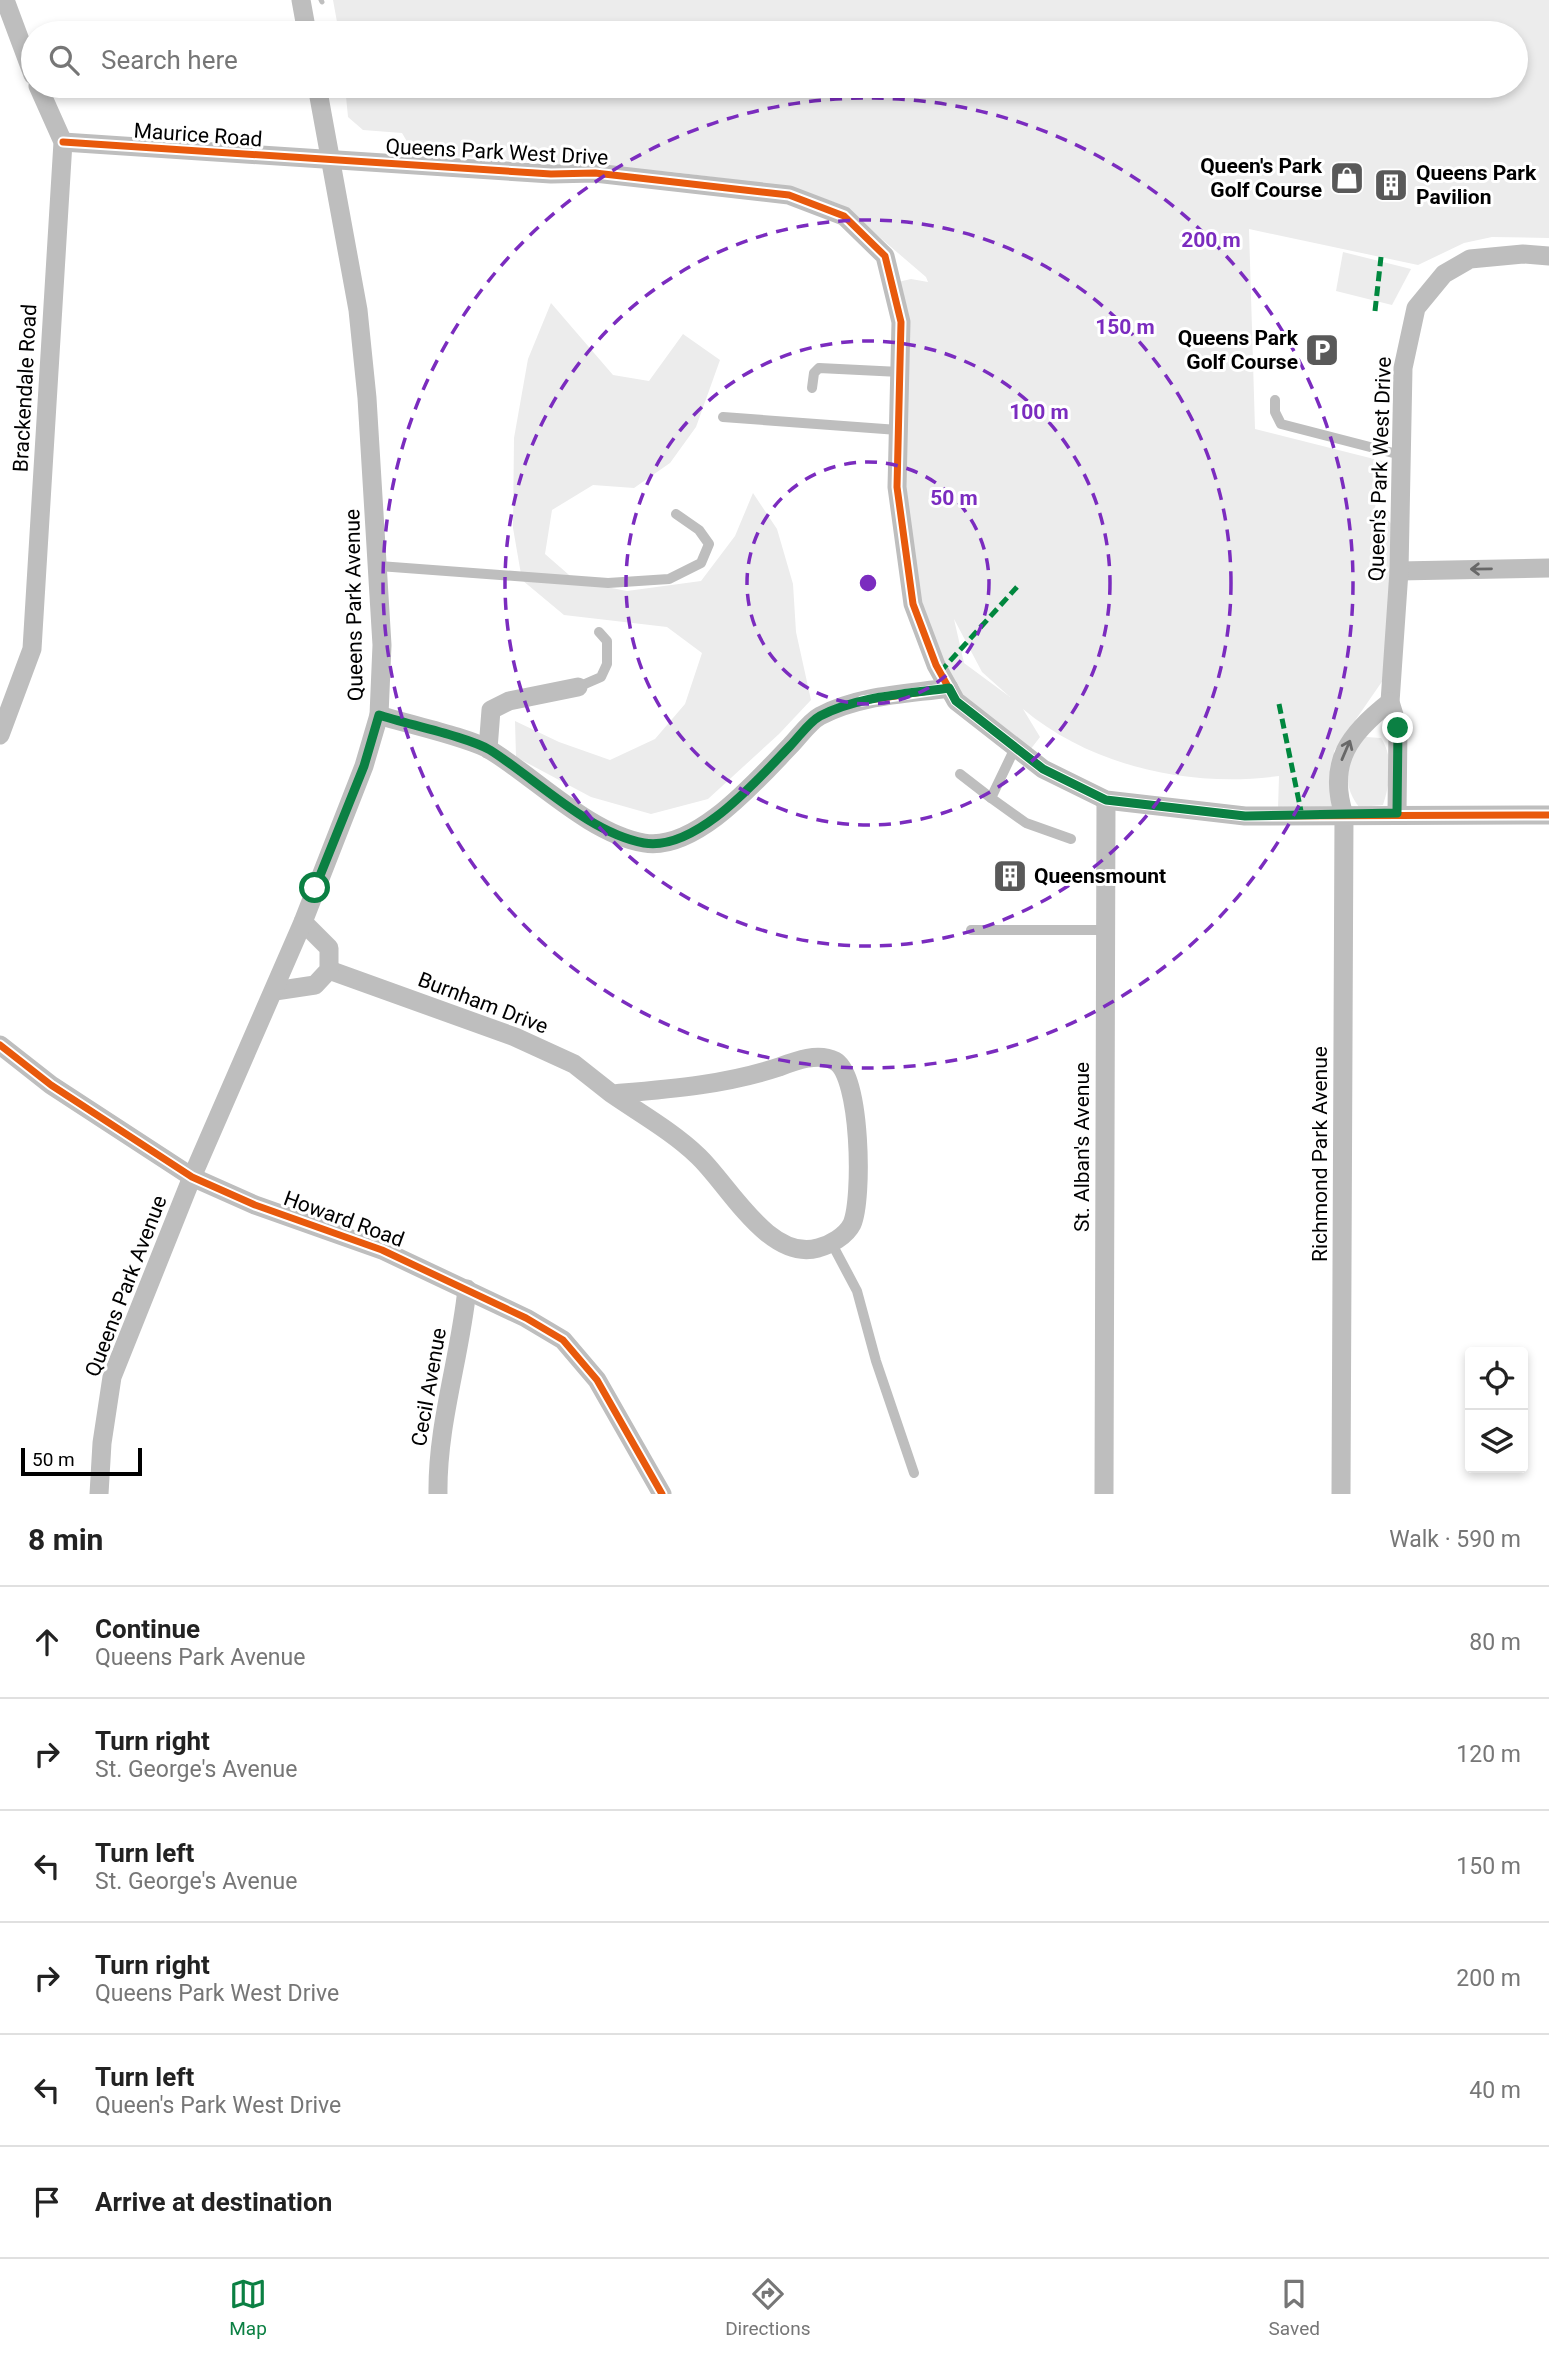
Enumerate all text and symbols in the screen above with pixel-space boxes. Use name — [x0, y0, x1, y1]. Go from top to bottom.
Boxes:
search box — [21, 21, 1528, 98]
icon: search — [45, 41, 83, 79]
text: Search here — [101, 45, 238, 75]
street label: Maurice Road — [133, 119, 263, 151]
street label: Queens Park West Drive — [385, 134, 609, 170]
place label: Queen's Park Golf Course — [1200, 154, 1323, 202]
shop icon: Queen's Park Golf Course — [1328, 159, 1366, 197]
place label: Queens Park Pavilion — [1416, 161, 1537, 209]
building icon: Queens Park Pavilion — [1372, 166, 1410, 204]
text: 200 m — [1181, 228, 1241, 252]
street label: Brackendale Road — [9, 303, 41, 473]
text: 150 m — [1095, 315, 1155, 339]
place label: Queens Park Golf Course — [1178, 326, 1299, 374]
parking icon: Queens Park Golf Course — [1303, 331, 1341, 369]
street label: Queen's Park West Drive — [1364, 356, 1396, 582]
text: 100 m — [1009, 400, 1069, 424]
text: 50 m — [930, 486, 978, 510]
street label: Queens Park Avenue — [340, 509, 368, 701]
one-way arrow — [1470, 563, 1493, 576]
centre of rings — [856, 571, 880, 595]
route end — [1382, 712, 1413, 743]
one-way arrow — [1340, 740, 1353, 761]
building icon: Queensmount — [991, 857, 1029, 895]
place label: Queensmount — [1034, 864, 1166, 888]
route start — [299, 872, 330, 903]
street label: Burnham Drive — [415, 967, 551, 1039]
street label: Richmond Park Avenue — [1308, 1046, 1332, 1262]
street label: St. Alban's Avenue — [1070, 1062, 1094, 1232]
street label: Howard Road — [281, 1186, 407, 1252]
street label: Queens Park Avenue — [80, 1192, 172, 1380]
street label: Cecil Avenue — [407, 1326, 451, 1448]
map controls — [1465, 1347, 1528, 1473]
button: locate — [1465, 1347, 1528, 1410]
button: layers — [1465, 1410, 1528, 1473]
scale bar — [21, 1445, 142, 1477]
text: 50 m — [32, 1448, 75, 1471]
text: 8 min — [28, 1522, 103, 1557]
text: Walk · 590 m — [1389, 1526, 1521, 1553]
text: Continue — [95, 1614, 200, 1644]
icon: ahead — [28, 1623, 66, 1661]
text: 80 m — [1469, 1629, 1521, 1656]
text: Queens Park Avenue — [95, 1644, 305, 1671]
text: Turn right — [95, 1726, 210, 1756]
icon: right — [28, 1735, 66, 1773]
text: 120 m — [1456, 1741, 1521, 1768]
text: St. George's Avenue — [95, 1756, 297, 1783]
text: Turn left — [95, 1838, 194, 1868]
icon: left — [28, 1847, 66, 1885]
text: 150 m — [1456, 1853, 1521, 1880]
text: St. George's Avenue — [95, 1868, 297, 1895]
text: Turn right — [95, 1950, 210, 1980]
icon: right — [28, 1959, 66, 1997]
text: 200 m — [1456, 1965, 1521, 1992]
text: Queens Park West Drive — [95, 1980, 339, 2007]
text: Turn left — [95, 2062, 194, 2092]
icon: left — [28, 2071, 66, 2109]
text: 40 m — [1469, 2077, 1521, 2104]
text: Queen's Park West Drive — [95, 2092, 341, 2119]
icon: arrive — [28, 2183, 66, 2221]
text: Arrive at destination — [95, 2187, 332, 2217]
tab: Map — [229, 2275, 267, 2340]
tab: Directions — [725, 2275, 810, 2340]
tab: Saved — [1269, 2275, 1320, 2340]

